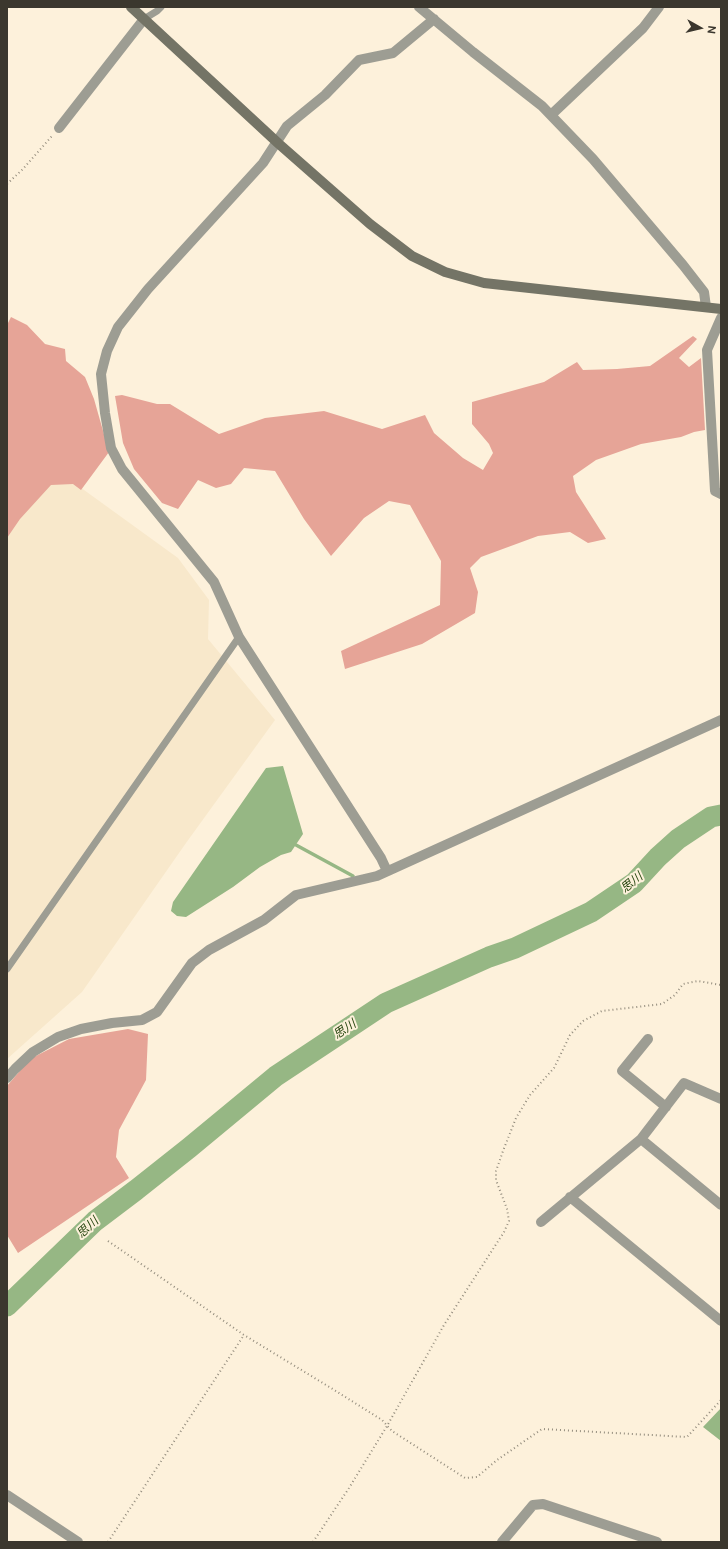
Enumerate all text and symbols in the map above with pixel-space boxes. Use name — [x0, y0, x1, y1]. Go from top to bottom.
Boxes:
north arrow — [680, 8, 720, 48]
text: N — [704, 25, 719, 35]
water label: 思川 — [618, 870, 646, 896]
water label: 思川 — [331, 1017, 359, 1043]
water label: 思川 — [74, 1215, 102, 1241]

